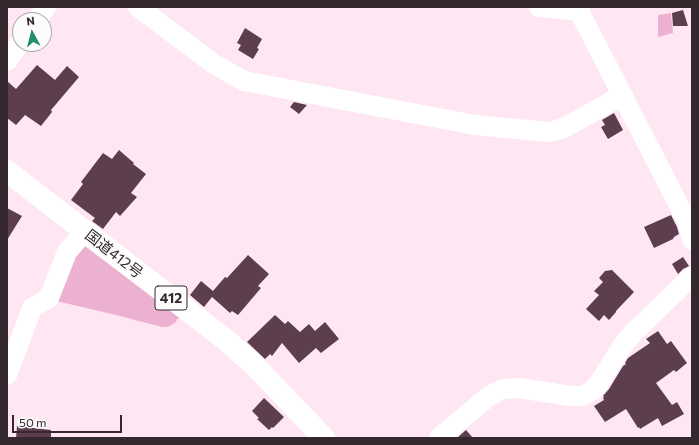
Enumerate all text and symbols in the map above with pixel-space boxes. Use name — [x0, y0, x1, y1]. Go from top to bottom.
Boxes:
north arrow — [12, 12, 52, 52]
text: N — [26, 14, 35, 28]
street label: 国道412号 — [82, 226, 146, 282]
road number: 412 — [155, 286, 187, 310]
scale bar — [14, 407, 124, 433]
text: 50 m — [19, 415, 47, 429]

